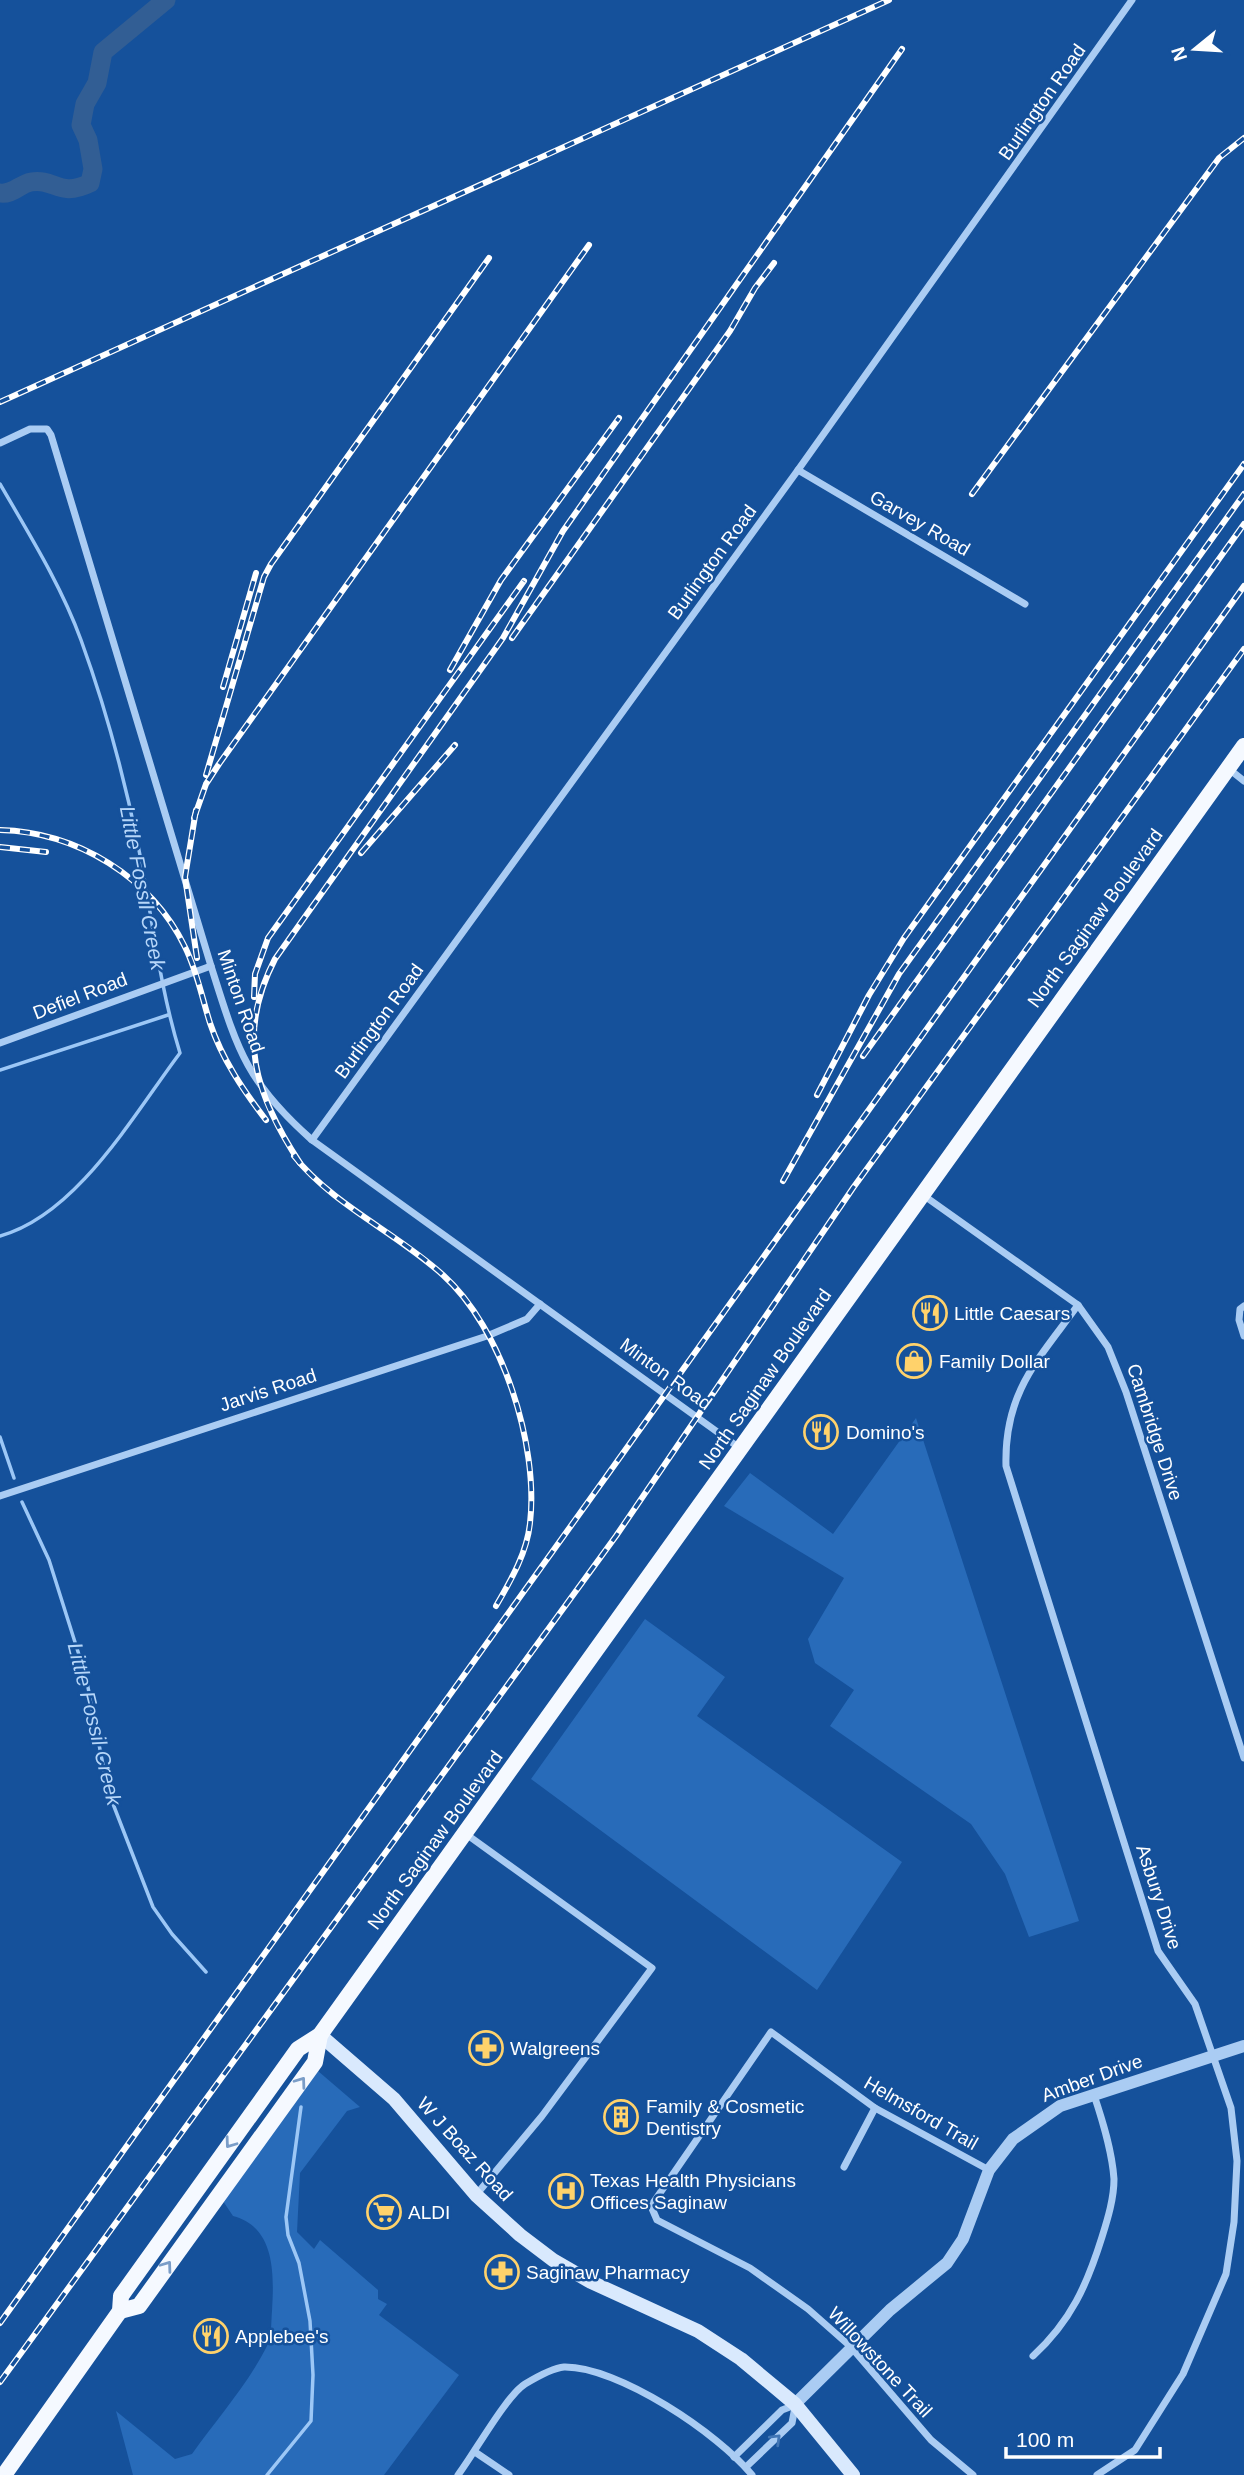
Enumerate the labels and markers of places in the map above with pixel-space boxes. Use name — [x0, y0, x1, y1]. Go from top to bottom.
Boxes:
restaurant icon: Little Caesars — [911, 1294, 949, 1332]
place label: Little Caesars — [954, 1303, 1070, 1324]
shop icon: Family Dollar — [895, 1342, 933, 1380]
place label: Family Dollar — [939, 1351, 1051, 1372]
restaurant icon: Domino's — [802, 1413, 840, 1451]
place label: Domino's — [846, 1422, 925, 1443]
pharmacy icon: Walgreens — [467, 2029, 505, 2067]
place label: Walgreens — [510, 2038, 600, 2059]
place label: Family & Cosmetic Dentistry — [646, 2096, 804, 2139]
building icon: Family & Cosmetic Dentistry — [602, 2098, 640, 2136]
place label: Texas Health Physicians Offices Saginaw — [590, 2170, 796, 2213]
hospital icon: Texas Health Physicians Offices Saginaw — [547, 2172, 585, 2210]
supermarket icon: ALDI — [365, 2193, 403, 2231]
place label: ALDI — [408, 2202, 450, 2223]
pharmacy icon: Saginaw Pharmacy — [483, 2253, 521, 2291]
place label: Saginaw Pharmacy — [526, 2262, 690, 2283]
restaurant icon: Applebee's — [192, 2317, 230, 2355]
place label: Applebee's — [235, 2326, 328, 2347]

